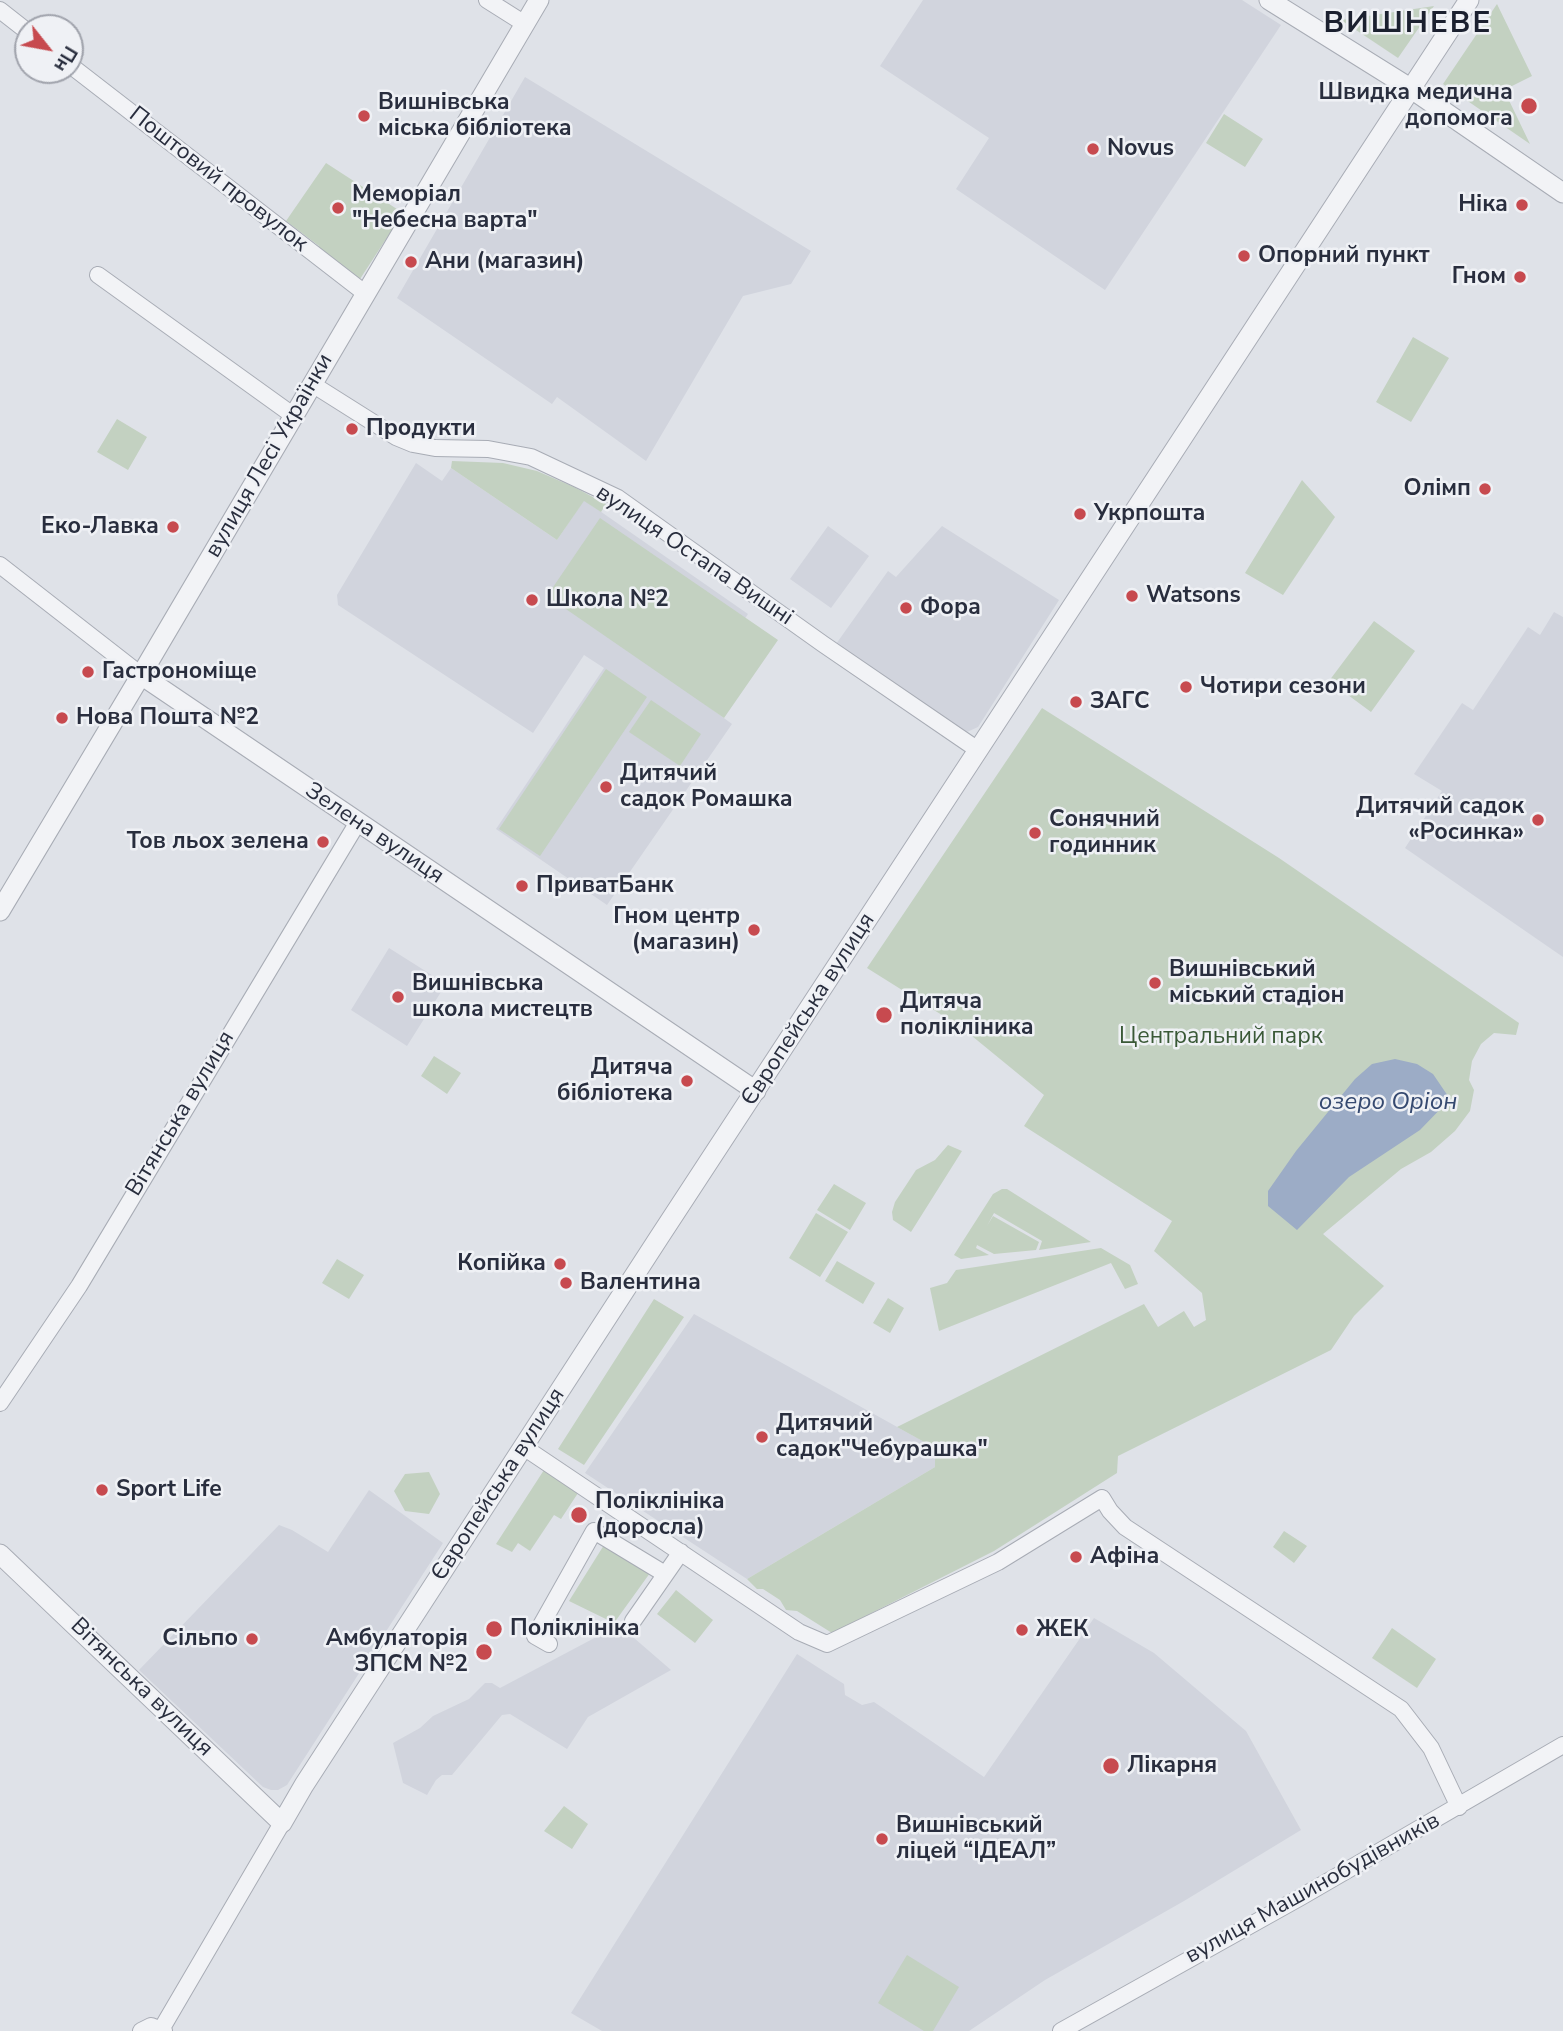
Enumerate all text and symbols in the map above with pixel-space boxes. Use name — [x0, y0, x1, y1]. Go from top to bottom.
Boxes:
district label: ВИШНЕВЕ — [1324, 7, 1492, 43]
north arrow — [14, 14, 84, 84]
text: Пн — [47, 41, 83, 77]
place label: Швидка медична допомога — [1319, 79, 1513, 133]
place label: Вишнівська міська бібліотека — [378, 89, 572, 143]
marker: Швидка медична допомога — [1519, 96, 1539, 116]
street label: Поштовий провулок — [123, 102, 313, 258]
marker: Вишнівська міська бібліотека — [356, 108, 372, 124]
place label: Novus — [1107, 135, 1174, 163]
marker: Novus — [1085, 141, 1101, 157]
place label: Меморіал "Небесна варта" — [352, 181, 538, 235]
place label: Ніка — [1458, 191, 1508, 219]
marker: Ніка — [1514, 197, 1530, 213]
marker: Меморіал "Небесна варта" — [330, 200, 346, 216]
place label: Опорний пункт — [1258, 242, 1430, 270]
place label: Ани (магазин) — [425, 248, 585, 276]
marker: Опорний пункт — [1236, 248, 1252, 264]
marker: Ани (магазин) — [403, 254, 419, 270]
place label: Гном — [1452, 263, 1506, 291]
marker: Гном — [1512, 269, 1528, 285]
street label: вулиця Лесі Українки — [200, 349, 340, 563]
place label: Продукти — [366, 415, 476, 443]
marker: Продукти — [344, 421, 360, 437]
place label: Олімп — [1404, 475, 1471, 503]
street label: вулиця Остапа Вишні — [590, 480, 798, 632]
marker: Олімп — [1477, 481, 1493, 497]
place label: Укрпошта — [1094, 500, 1205, 528]
marker: Укрпошта — [1072, 506, 1088, 522]
place label: Еко-Лавка — [41, 513, 159, 541]
marker: Еко-Лавка — [165, 519, 181, 535]
place label: Watsons — [1146, 582, 1241, 610]
place label: Школа №2 — [546, 586, 669, 614]
marker: Watsons — [1124, 588, 1140, 604]
marker: Школа №2 — [524, 592, 540, 608]
place label: Фора — [920, 594, 981, 622]
marker: Фора — [898, 600, 914, 616]
place label: Гастрономіще — [102, 658, 257, 686]
marker: Гастрономіще — [80, 664, 96, 680]
place label: Чотири сезони — [1200, 673, 1366, 701]
marker: Чотири сезони — [1178, 679, 1194, 695]
place label: ЗАГС — [1090, 688, 1150, 716]
marker: ЗАГС — [1068, 694, 1084, 710]
place label: Нова Пошта №2 — [76, 704, 259, 732]
marker: Нова Пошта №2 — [54, 710, 70, 726]
place label: Дитячий садок Ромашка — [620, 760, 793, 814]
street label: Зелена вулиця — [299, 777, 449, 891]
marker: Дитячий садок Ромашка — [598, 779, 614, 795]
place label: Дитячий садок «Росинка» — [1356, 793, 1524, 847]
place label: Сонячний годинник — [1049, 806, 1160, 860]
marker: Дитячий садок «Росинка» — [1530, 812, 1546, 828]
marker: Сонячний годинник — [1027, 825, 1043, 841]
place label: Тов льох зелена — [127, 828, 309, 856]
marker: Тов льох зелена — [315, 834, 331, 850]
place label: ПриватБанк — [536, 872, 674, 900]
marker: ПриватБанк — [514, 878, 530, 894]
place label: Гном центр (магазин) — [613, 903, 740, 957]
street label: Європейська вулиця — [736, 908, 882, 1112]
marker: Гном центр (магазин) — [746, 922, 762, 938]
place label: Вишнівський міський стадіон — [1169, 956, 1345, 1010]
place label: Вишнівська школа мистецтв — [412, 970, 593, 1024]
marker: Вишнівський міський стадіон — [1147, 975, 1163, 991]
place label: Дитяча полікліника — [900, 988, 1034, 1042]
marker: Вишнівська школа мистецтв — [390, 989, 406, 1005]
marker: Дитяча полікліника — [874, 1005, 894, 1025]
park label: Центральний парк — [1119, 1023, 1323, 1051]
street label: Вітянська вулиця — [121, 1026, 241, 1202]
place label: Дитяча бібліотека — [557, 1054, 673, 1108]
marker: Дитяча бібліотека — [679, 1073, 695, 1089]
water label: озеро Оріон — [1319, 1089, 1457, 1117]
place label: Копійка — [457, 1250, 546, 1278]
marker: Копійка — [552, 1256, 568, 1272]
place label: Валентина — [580, 1269, 701, 1297]
marker: Валентина — [558, 1275, 574, 1291]
street label: Європейська вулиця — [426, 1383, 572, 1587]
place label: Дитячий садок"Чебурашка" — [776, 1410, 988, 1464]
marker: Дитячий садок"Чебурашка" — [754, 1429, 770, 1445]
place label: Sport Life — [116, 1476, 222, 1504]
marker: Sport Life — [94, 1482, 110, 1498]
place label: Поліклініка (доросла) — [595, 1488, 725, 1542]
marker: Поліклініка (доросла) — [569, 1505, 589, 1525]
place label: Афіна — [1090, 1543, 1159, 1571]
marker: Афіна — [1068, 1549, 1084, 1565]
street label: Вітянська вулиця — [64, 1613, 218, 1763]
place label: Поліклініка — [510, 1615, 640, 1643]
place label: ЖЕК — [1036, 1616, 1089, 1644]
marker: Поліклініка — [484, 1619, 504, 1639]
marker: ЖЕК — [1014, 1622, 1030, 1638]
place label: Сільпо — [162, 1625, 238, 1653]
place label: Амбулаторія ЗПСМ №2 — [326, 1625, 468, 1679]
marker: Сільпо — [244, 1631, 260, 1647]
marker: Амбулаторія ЗПСМ №2 — [474, 1642, 494, 1662]
place label: Лікарня — [1127, 1752, 1217, 1780]
marker: Лікарня — [1101, 1756, 1121, 1776]
street label: вулиця Машинобудівників — [1181, 1807, 1445, 1971]
place label: Вишнівський ліцей “ІДЕАЛ” — [896, 1812, 1056, 1866]
marker: Вишнівський ліцей “ІДЕАЛ” — [874, 1831, 890, 1847]

